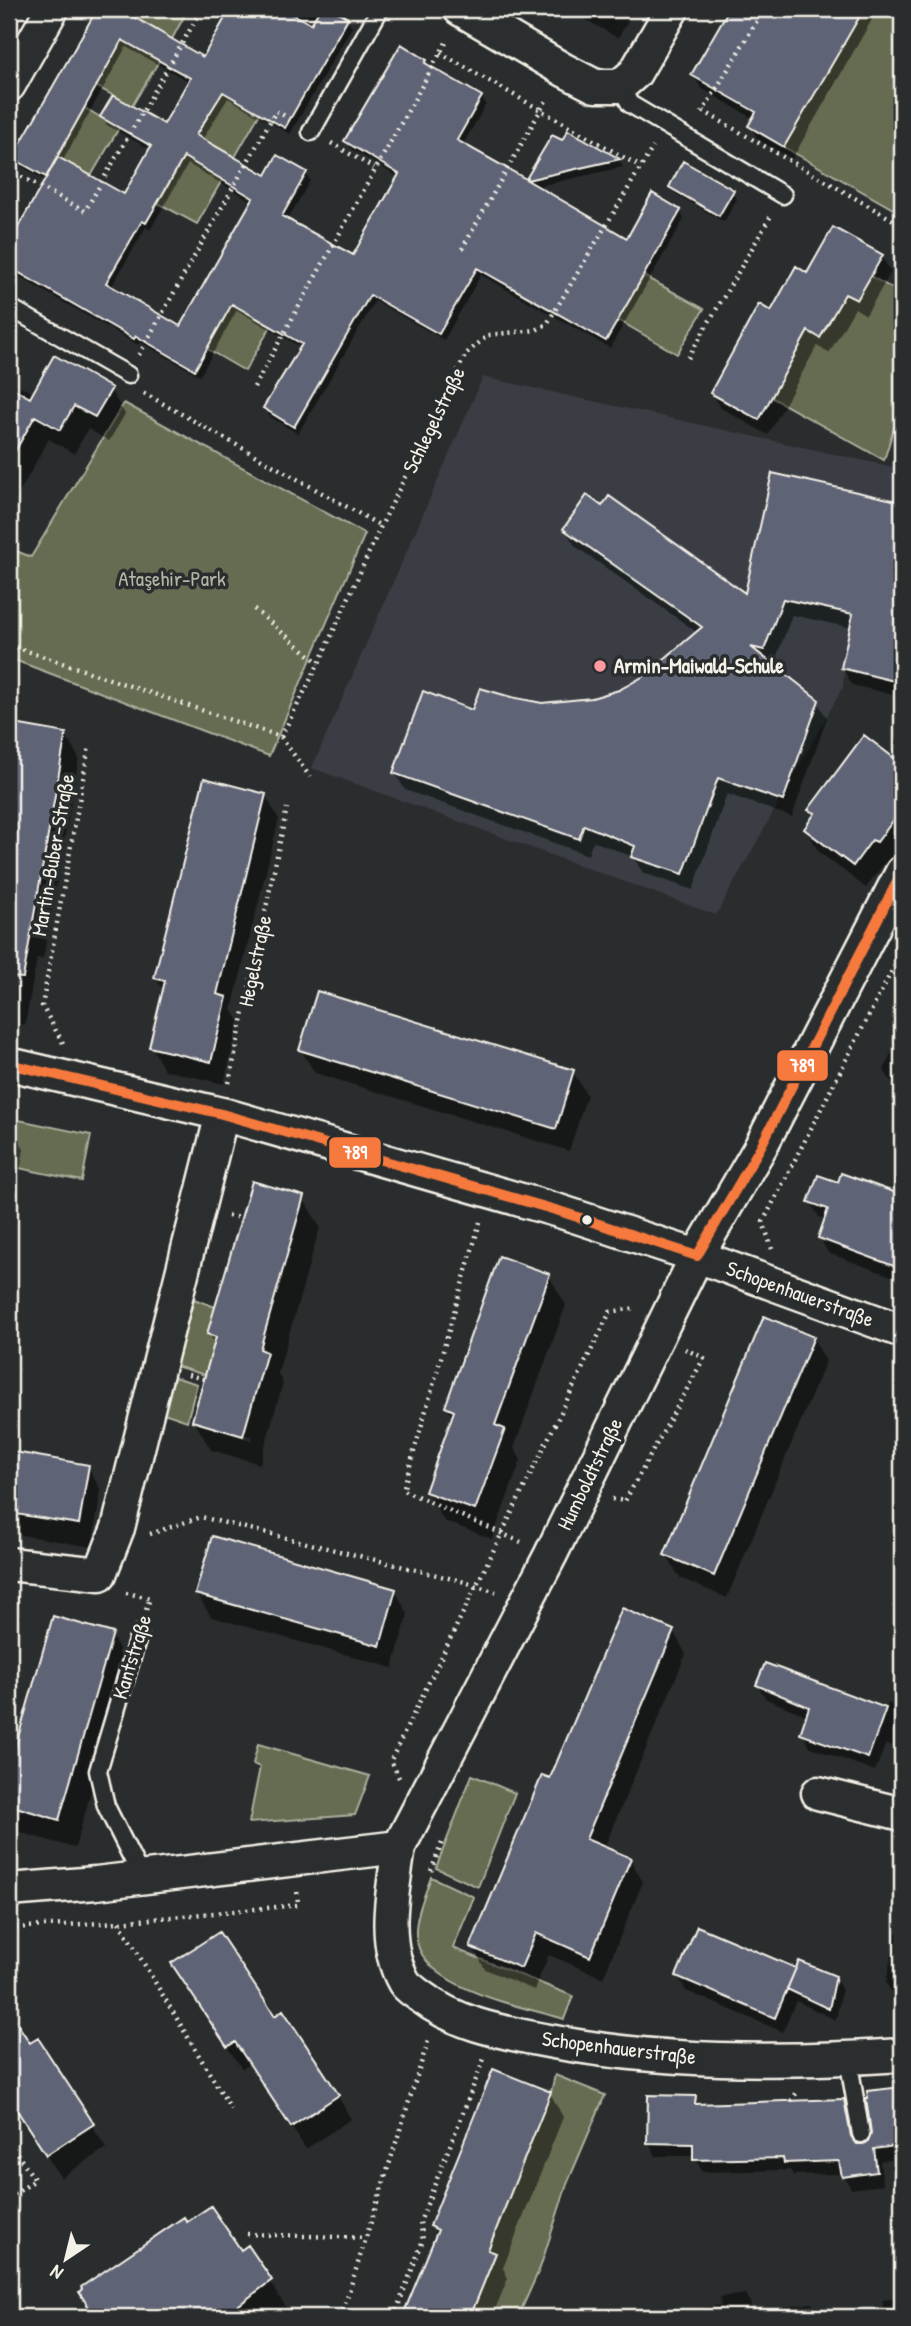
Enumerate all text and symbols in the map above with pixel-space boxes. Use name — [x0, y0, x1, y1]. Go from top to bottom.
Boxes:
street label: Schlegelstraße — [395, 362, 472, 478]
park label: Ataşehir-Park — [118, 564, 226, 593]
place label: Armin-Maiwald-Schule — [614, 651, 785, 680]
marker: Armin-Maiwald-Schule — [592, 658, 608, 674]
street label: Martin-Buber-Straße — [24, 772, 81, 938]
street label: Hegelstraße — [231, 913, 278, 1009]
line badge: 789 — [776, 1049, 829, 1082]
text: 789 — [789, 1052, 814, 1078]
line badge: 789 — [328, 1136, 382, 1169]
text: 789 — [342, 1139, 367, 1165]
unlabelled marker — [580, 1213, 594, 1227]
street label: Schopenhauerstraße — [722, 1253, 878, 1334]
street label: Humboldtstraße — [550, 1413, 629, 1535]
street label: Kantstraße — [105, 1611, 158, 1703]
street label: Schopenhauerstraße — [540, 2024, 698, 2071]
north arrow — [32, 2224, 102, 2294]
text: N — [45, 2259, 68, 2286]

